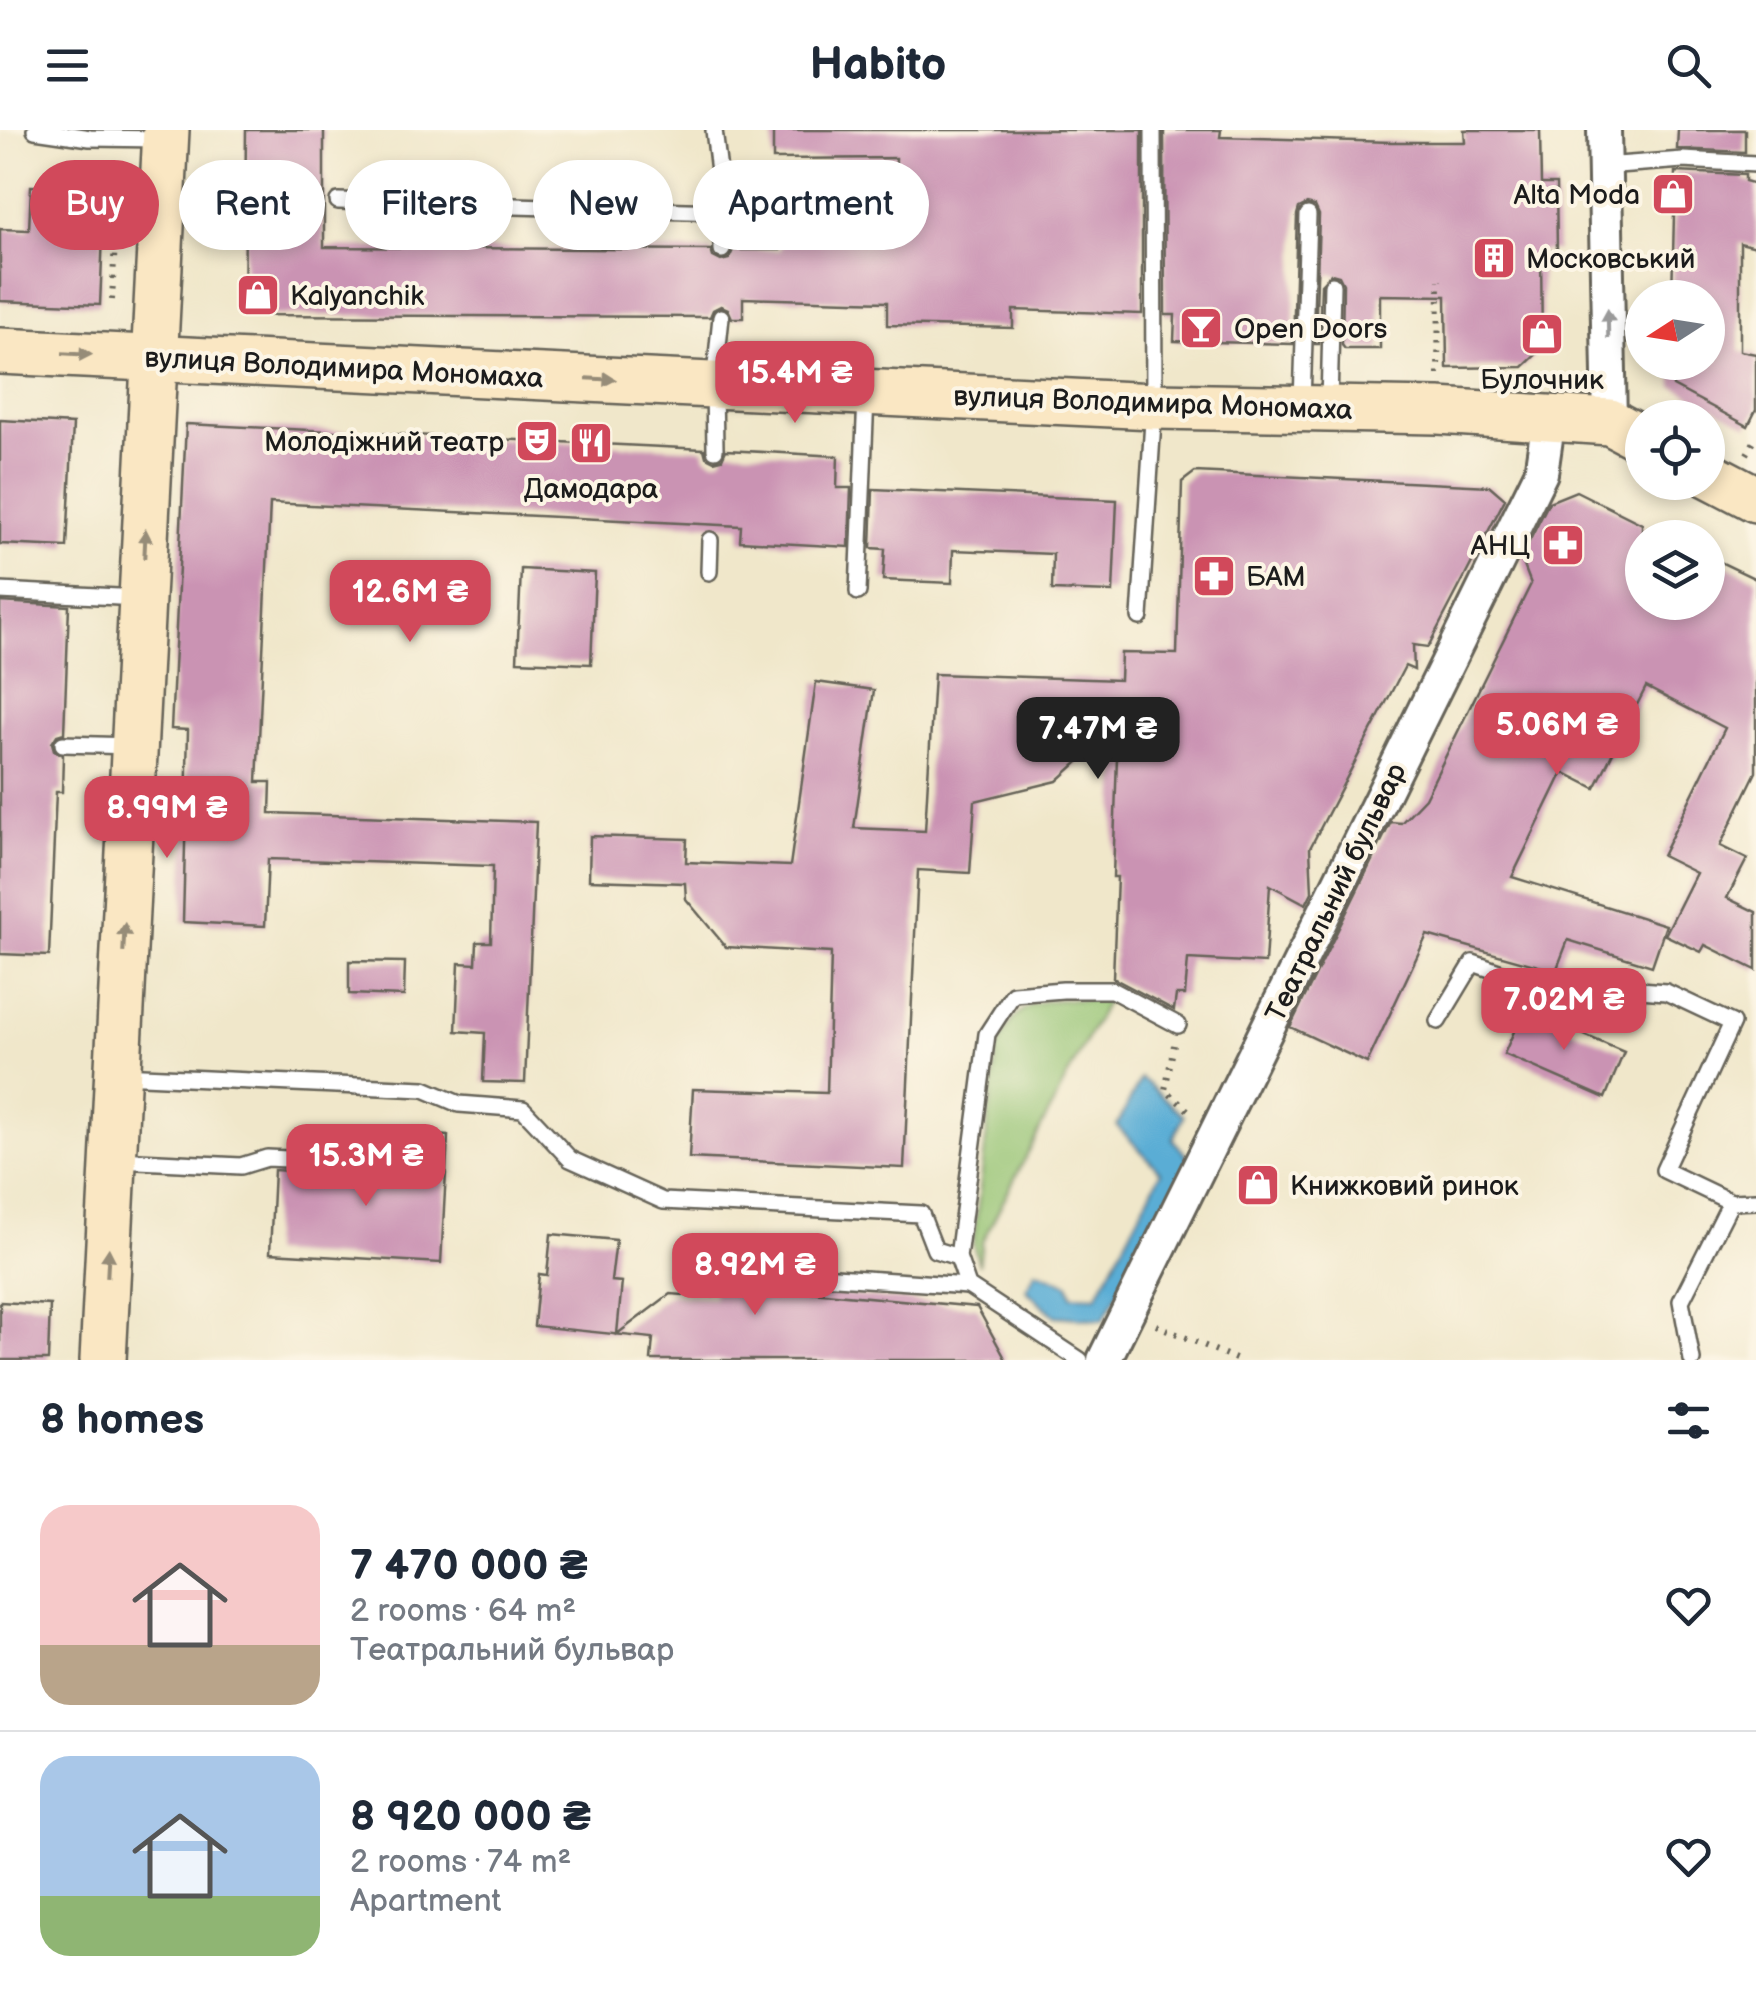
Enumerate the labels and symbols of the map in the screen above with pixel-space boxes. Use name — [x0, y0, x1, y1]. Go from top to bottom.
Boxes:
shop icon: Alta Moda — [1650, 171, 1696, 217]
place label: Alta Moda — [1514, 179, 1640, 212]
building icon: Московський — [1471, 235, 1517, 281]
place label: Московський — [1526, 243, 1696, 276]
shop icon: Kalyanchik — [235, 272, 281, 318]
place label: Kalyanchik — [290, 280, 424, 313]
north arrow — [1625, 280, 1725, 380]
bar icon: Open Doors — [1178, 305, 1224, 351]
one-way arrow — [1599, 308, 1615, 340]
shop icon: Булочник — [1519, 311, 1565, 357]
place label: Open Doors — [1234, 313, 1387, 346]
pin: 15.4M ₴ — [703, 341, 887, 426]
street label: вулиця Володимира Мономаха — [144, 342, 545, 395]
one-way arrow — [62, 347, 94, 363]
place label: Булочник — [1480, 364, 1604, 397]
one-way arrow — [586, 371, 618, 387]
street label: вулиця Володимира Мономаха — [953, 380, 1354, 427]
theatre icon: Молодіжний театр — [514, 418, 560, 464]
restaurant icon: Дамодара — [568, 420, 614, 466]
place label: Молодіжний театр — [264, 426, 504, 459]
place label: Дамодара — [524, 473, 659, 506]
pharmacy icon: АНЦ — [1540, 522, 1586, 568]
one-way arrow — [137, 527, 153, 559]
place label: АНЦ — [1470, 530, 1531, 563]
pharmacy icon: БАМ — [1191, 553, 1237, 599]
pin: 12.6M ₴ — [318, 560, 502, 645]
place label: БАМ — [1246, 561, 1306, 594]
pin: 5.06M ₴ — [1465, 693, 1649, 778]
pin: 7.47M ₴ — [1006, 697, 1190, 782]
street label: Театральний бульвар — [1259, 758, 1413, 1027]
pin: 8.99M ₴ — [75, 776, 259, 861]
one-way arrow — [116, 922, 132, 954]
pin: 7.02M ₴ — [1472, 968, 1656, 1053]
pin: 15.3M ₴ — [274, 1124, 458, 1209]
shop icon: Книжковий ринок — [1235, 1162, 1281, 1208]
place label: Книжковий ринок — [1290, 1170, 1519, 1203]
pin: 8.92M ₴ — [663, 1233, 847, 1318]
one-way arrow — [100, 1246, 116, 1278]

